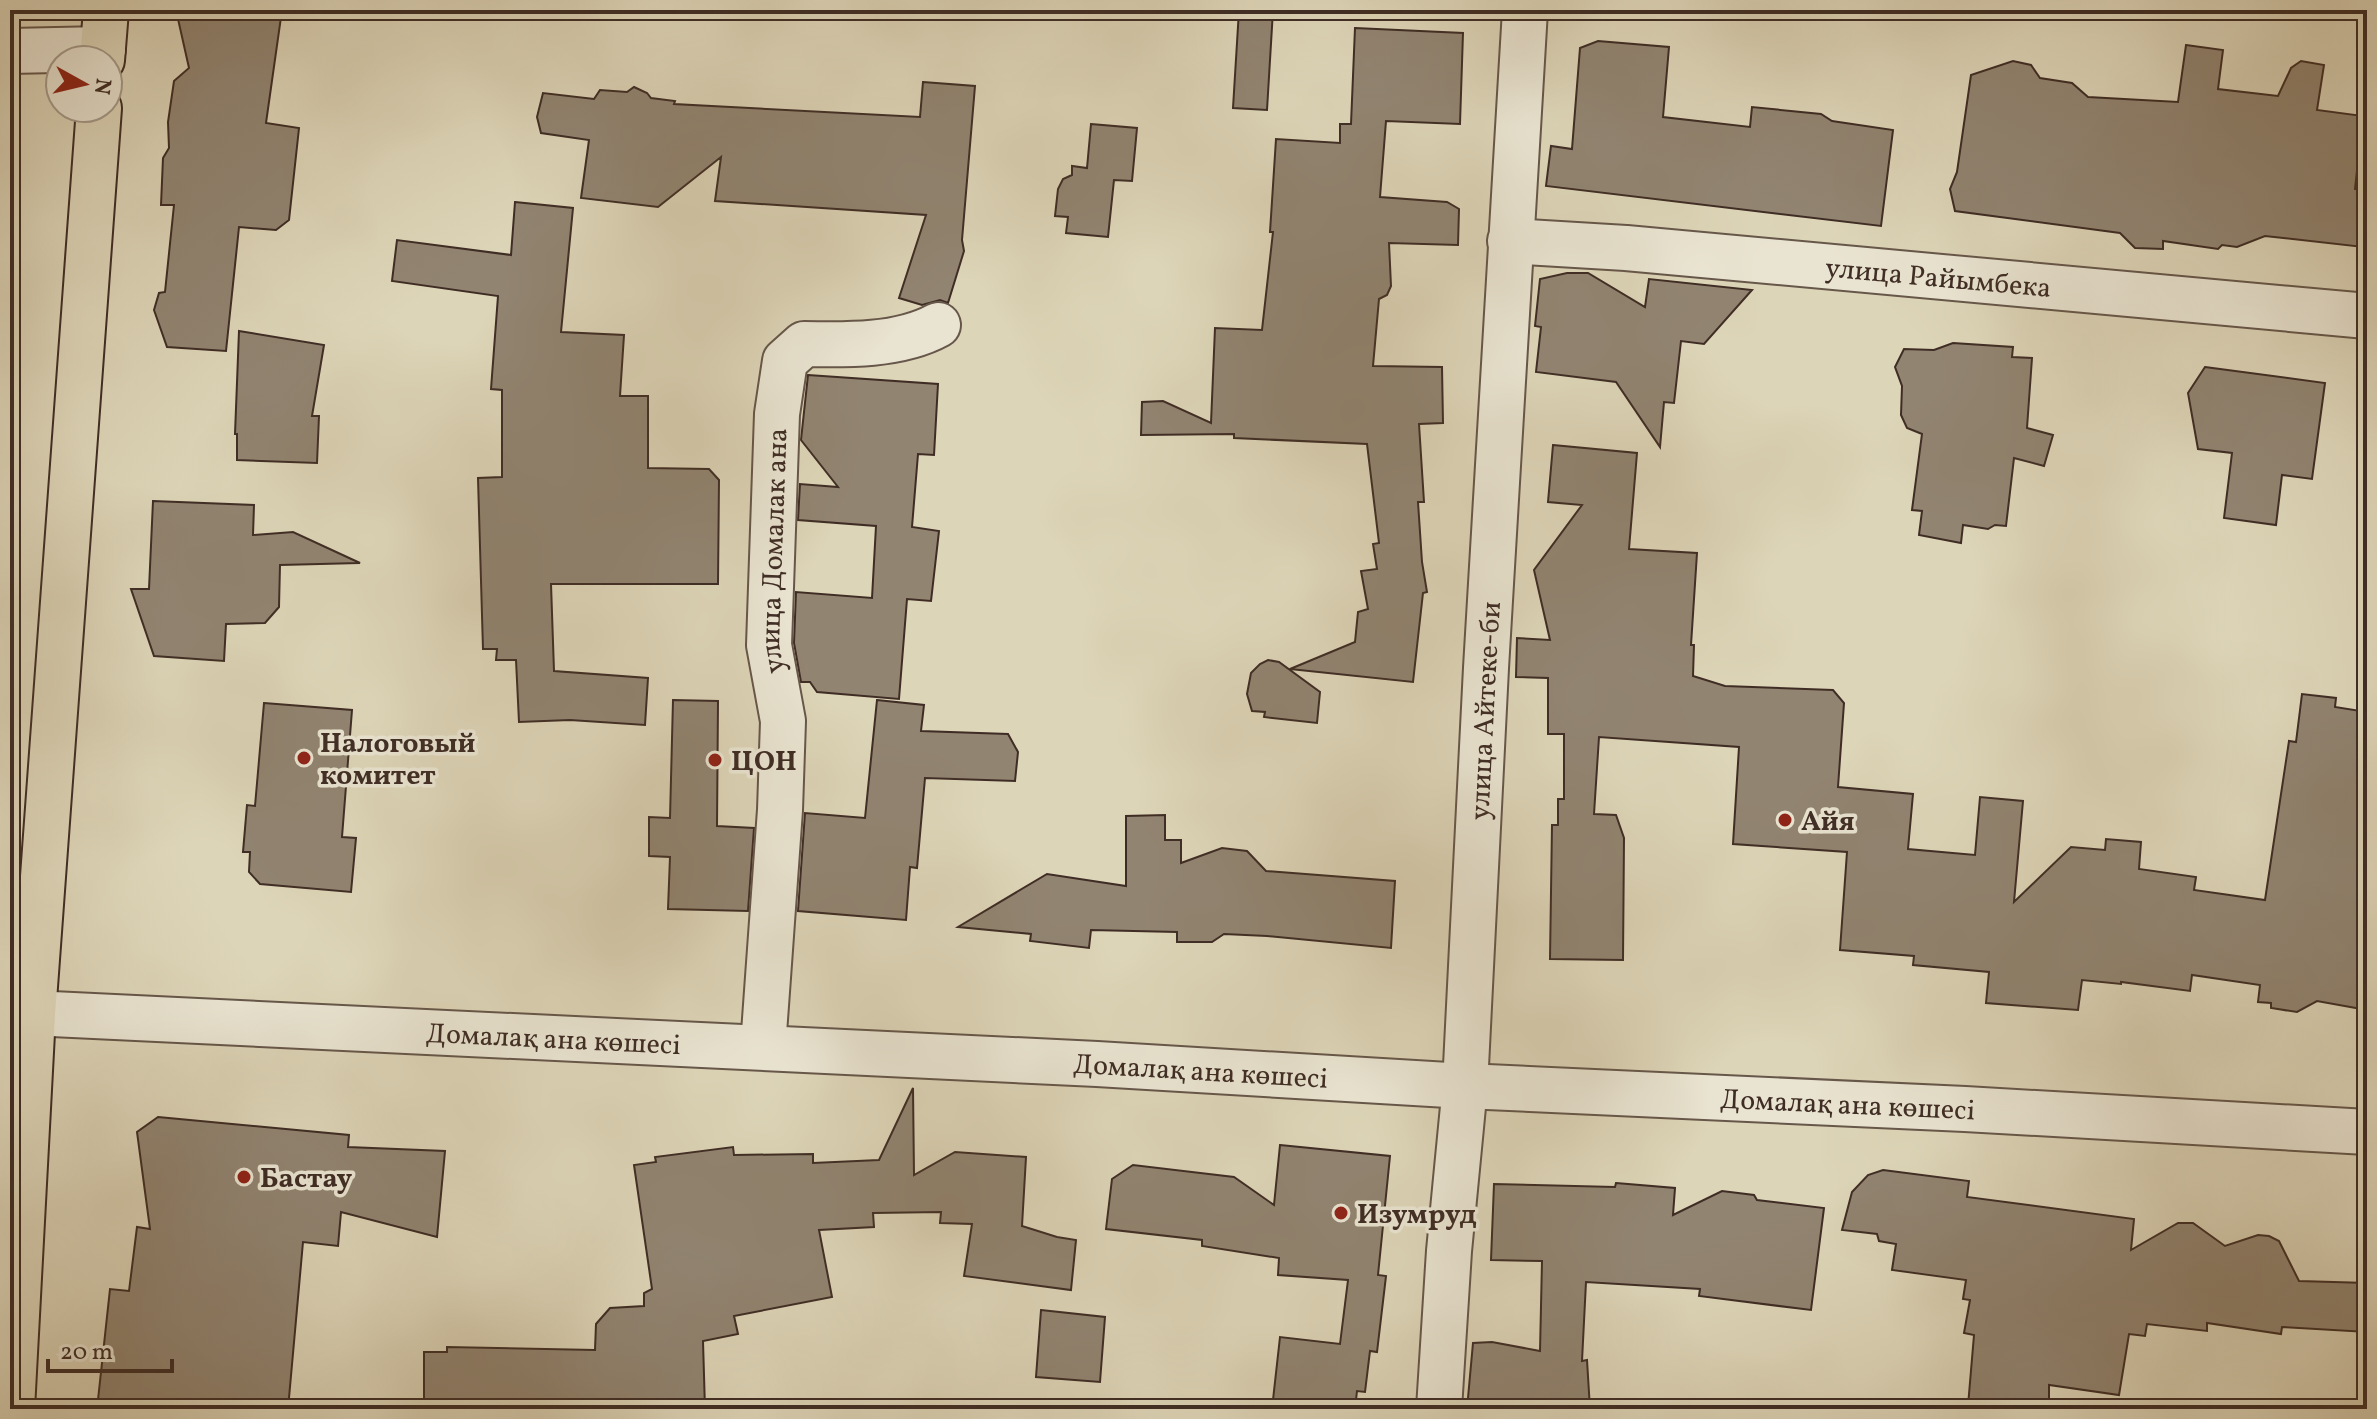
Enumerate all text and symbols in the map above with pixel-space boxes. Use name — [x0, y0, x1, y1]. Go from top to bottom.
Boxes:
north arrow — [44, 44, 124, 124]
text: N — [85, 76, 118, 97]
street label: улица Райымбека — [1824, 249, 2053, 309]
street label: улица Домалак ана — [752, 427, 799, 677]
street label: улица Айтеке-би — [1461, 600, 1512, 821]
place label: Налоговый комитет — [320, 725, 476, 796]
place label: ЦОН — [731, 743, 797, 782]
marker: Налоговый комитет — [295, 749, 313, 767]
marker: ЦОН — [706, 751, 724, 769]
place label: Айя — [1801, 803, 1855, 842]
marker: Айя — [1776, 811, 1794, 829]
street label: Домалақ ана көшесі — [425, 1015, 682, 1066]
street label: Домалақ ана көшесі — [1072, 1046, 1329, 1100]
street label: Домалақ ана көшесі — [1719, 1081, 1976, 1132]
place label: Бастау — [260, 1160, 353, 1199]
marker: Бастау — [235, 1168, 253, 1186]
place label: Изумруд — [1357, 1196, 1477, 1235]
marker: Изумруд — [1332, 1204, 1350, 1222]
scale bar — [48, 1323, 172, 1373]
text: 20 m — [60, 1336, 113, 1370]

